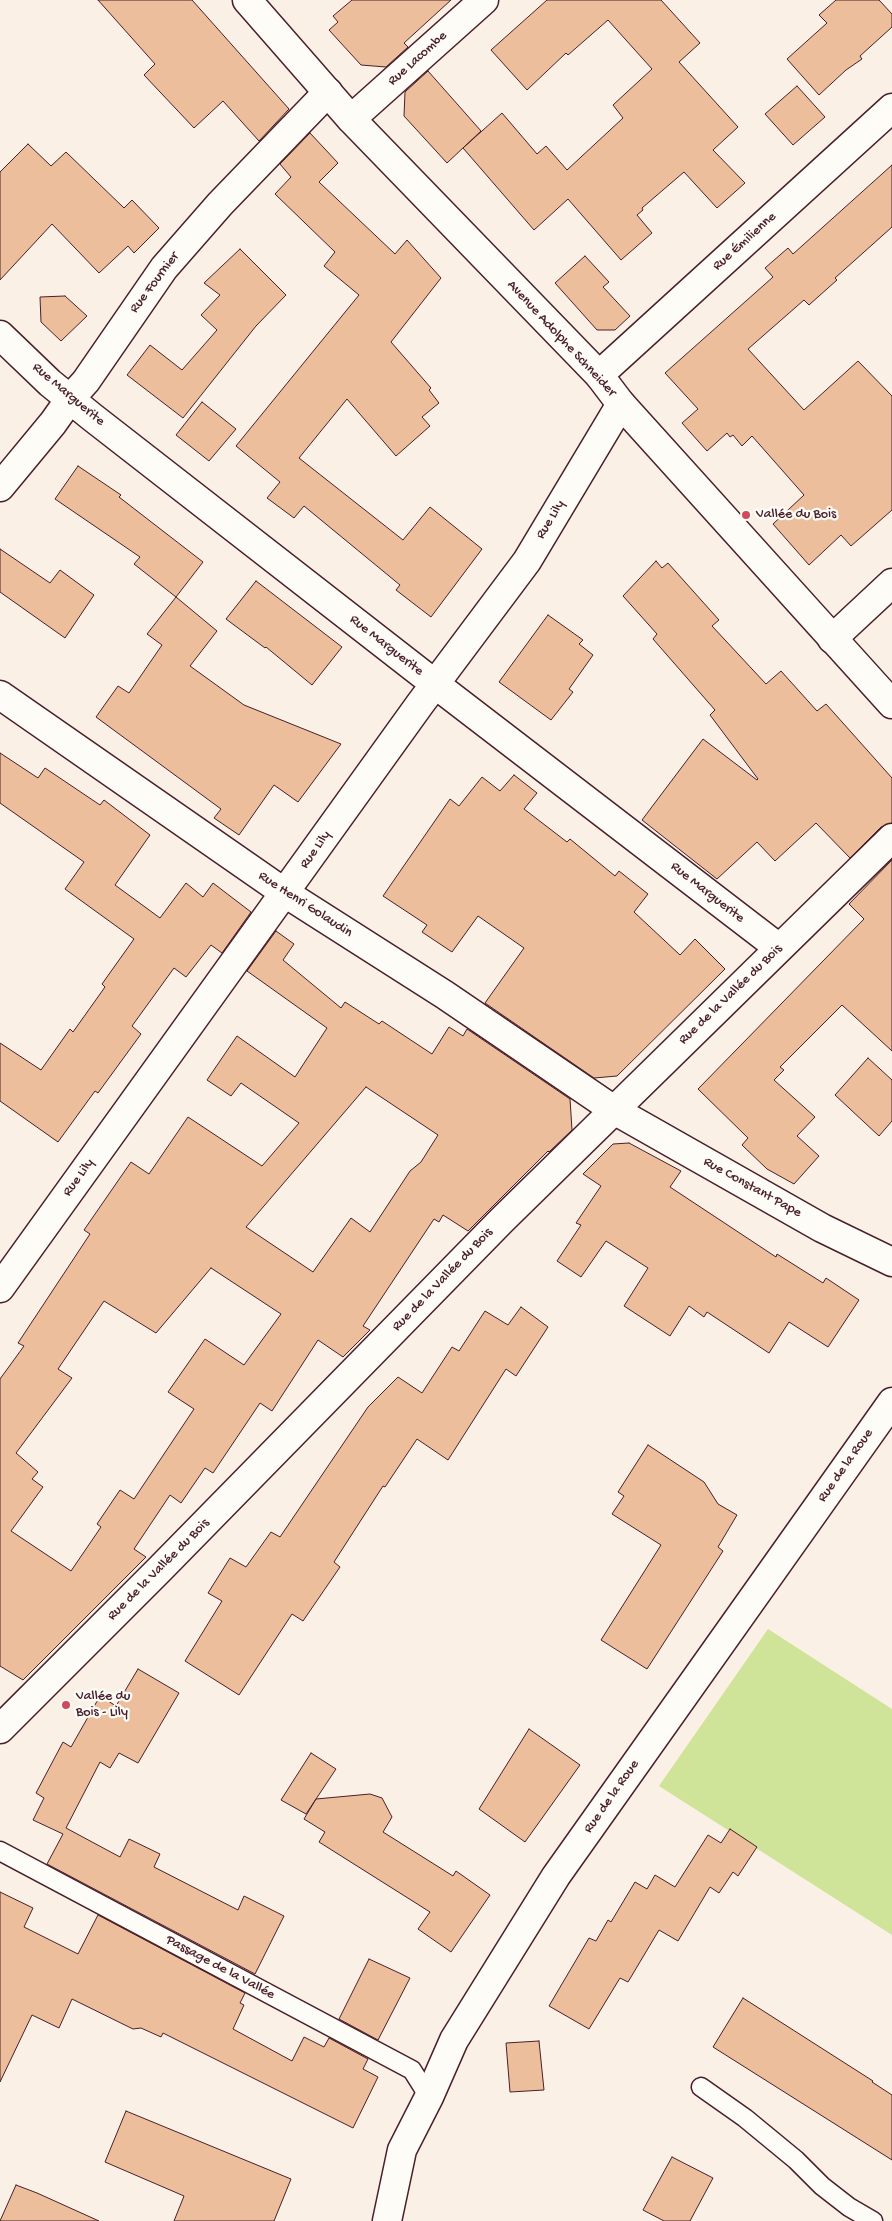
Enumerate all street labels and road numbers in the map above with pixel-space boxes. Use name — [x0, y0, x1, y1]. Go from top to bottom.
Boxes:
street label: Rue Lacombe — [385, 28, 451, 90]
street label: Rue Émilienne — [710, 209, 780, 275]
street label: Rue Fournier — [127, 249, 183, 317]
street label: Avenue Adolphe Schneider — [503, 277, 619, 401]
street label: Rue Marguerite — [28, 360, 108, 430]
street label: Rue Lily — [533, 497, 569, 543]
street label: Rue Marguerite — [346, 612, 426, 680]
street label: Rue Lily — [297, 828, 335, 872]
street label: Rue Marguerite — [667, 859, 747, 927]
street label: Rue Henri Golaudin — [255, 868, 355, 942]
street label: Rue de la Vallée du Bois — [676, 941, 786, 1049]
street label: Rue Constant Pape — [700, 1154, 804, 1222]
street label: Rue Lily — [60, 1156, 98, 1200]
street label: Rue de la Vallée du Bois — [389, 1225, 497, 1335]
street label: Rue de la Roue — [815, 1426, 877, 1506]
street label: Rue de la Vallée du Bois — [104, 1515, 214, 1625]
street label: Rue de la Roue — [581, 1757, 643, 1837]
street label: Passage de la Vallée — [163, 1932, 277, 2004]

